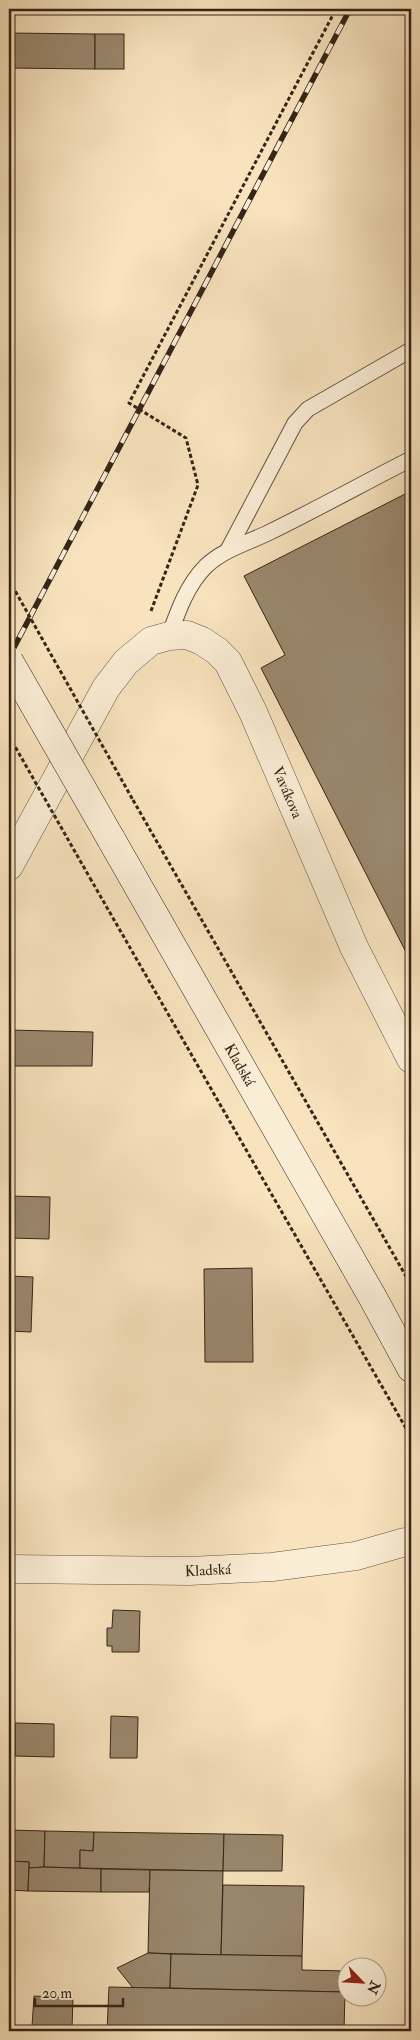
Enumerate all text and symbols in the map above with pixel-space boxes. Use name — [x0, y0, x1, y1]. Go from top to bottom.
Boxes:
street label: Vavákova — [268, 764, 307, 822]
street label: Kladská — [220, 1040, 260, 1090]
street label: Kladská — [184, 1559, 232, 1581]
north arrow — [338, 1958, 388, 2008]
scale bar — [35, 1975, 122, 2007]
text: N — [363, 1977, 384, 1997]
text: 20 m — [42, 1984, 72, 2003]

